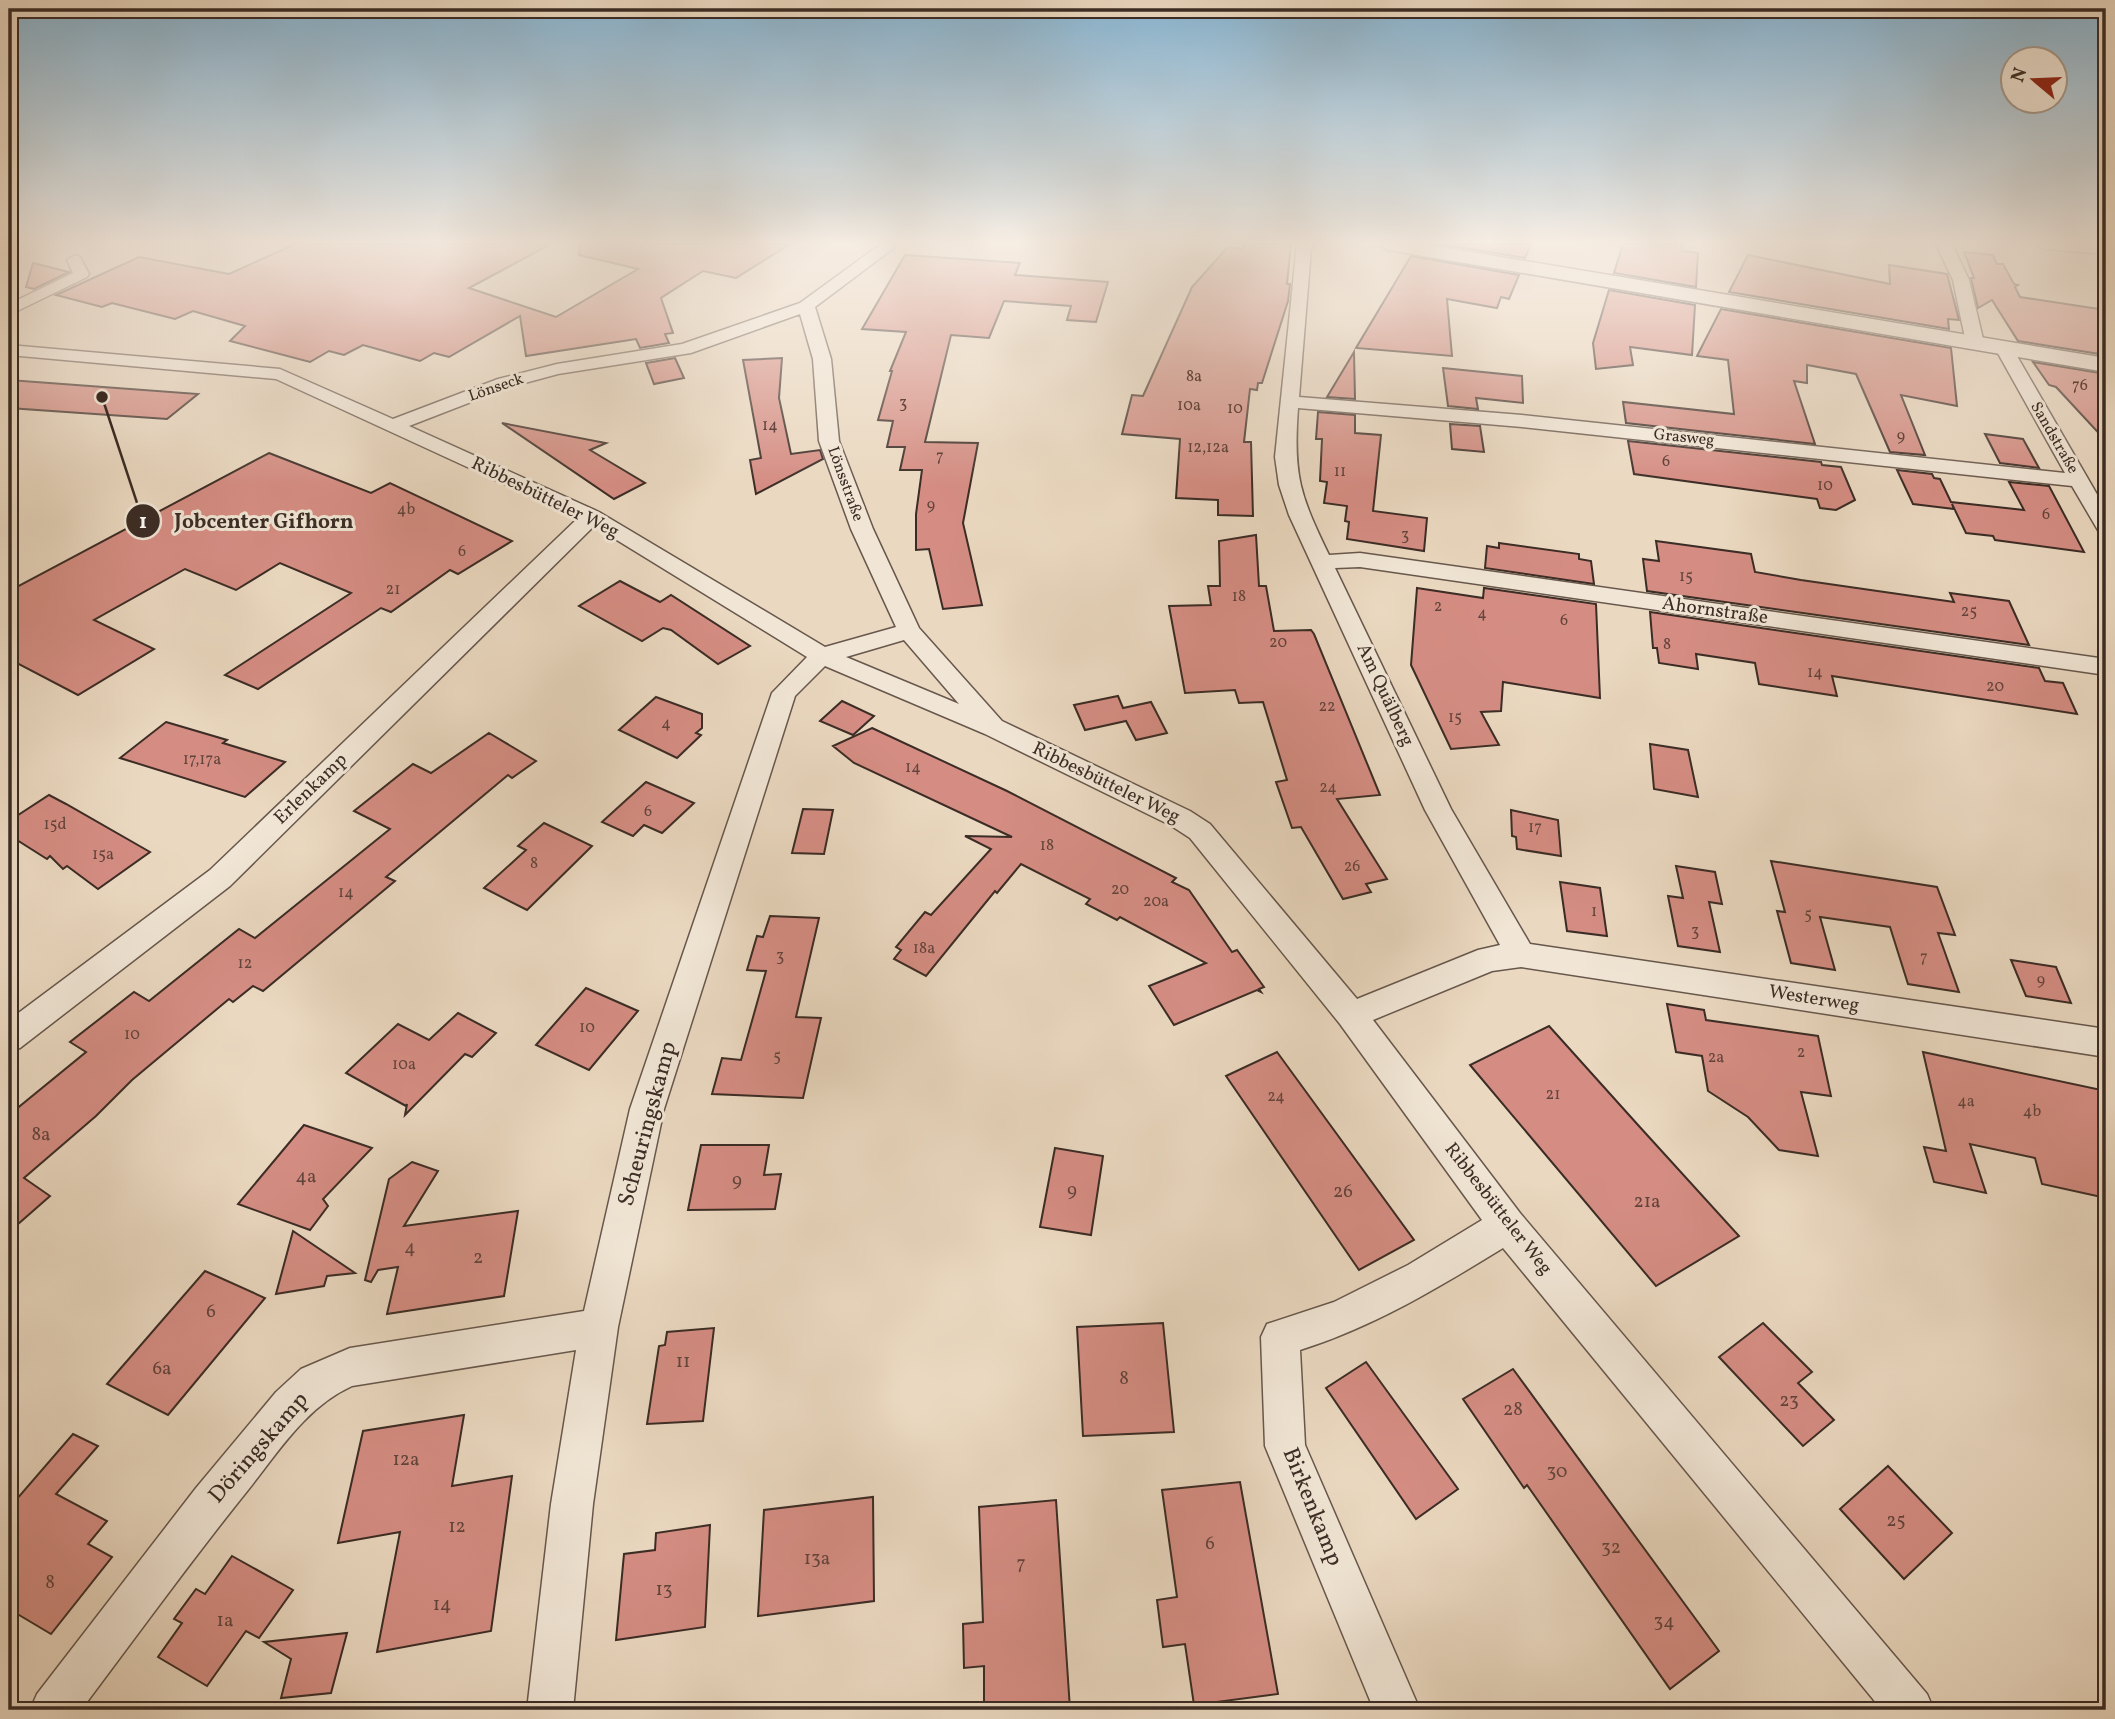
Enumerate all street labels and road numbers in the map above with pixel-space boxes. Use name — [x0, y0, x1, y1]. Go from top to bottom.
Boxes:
street label: Lönseck — [466, 368, 527, 408]
street label: Sandstraße — [2025, 398, 2083, 478]
street label: Grasweg — [1653, 424, 1715, 452]
street label: Lönsstraße — [821, 444, 869, 524]
street label: Ribbesbütteler Weg — [467, 451, 623, 545]
street label: Ahornstraße — [1660, 591, 1770, 631]
street label: Am Quälberg — [1350, 639, 1420, 751]
street label: Ribbesbütteler Weg — [1028, 736, 1184, 830]
street label: Erlenkamp — [269, 747, 354, 831]
street label: Westerweg — [1767, 979, 1861, 1019]
street label: Scheuringskamp — [611, 1038, 685, 1210]
street label: Ribbesbütteler Weg — [1438, 1137, 1558, 1281]
street label: Döringskamp — [202, 1385, 316, 1511]
street label: Birkenkamp — [1274, 1443, 1350, 1571]

